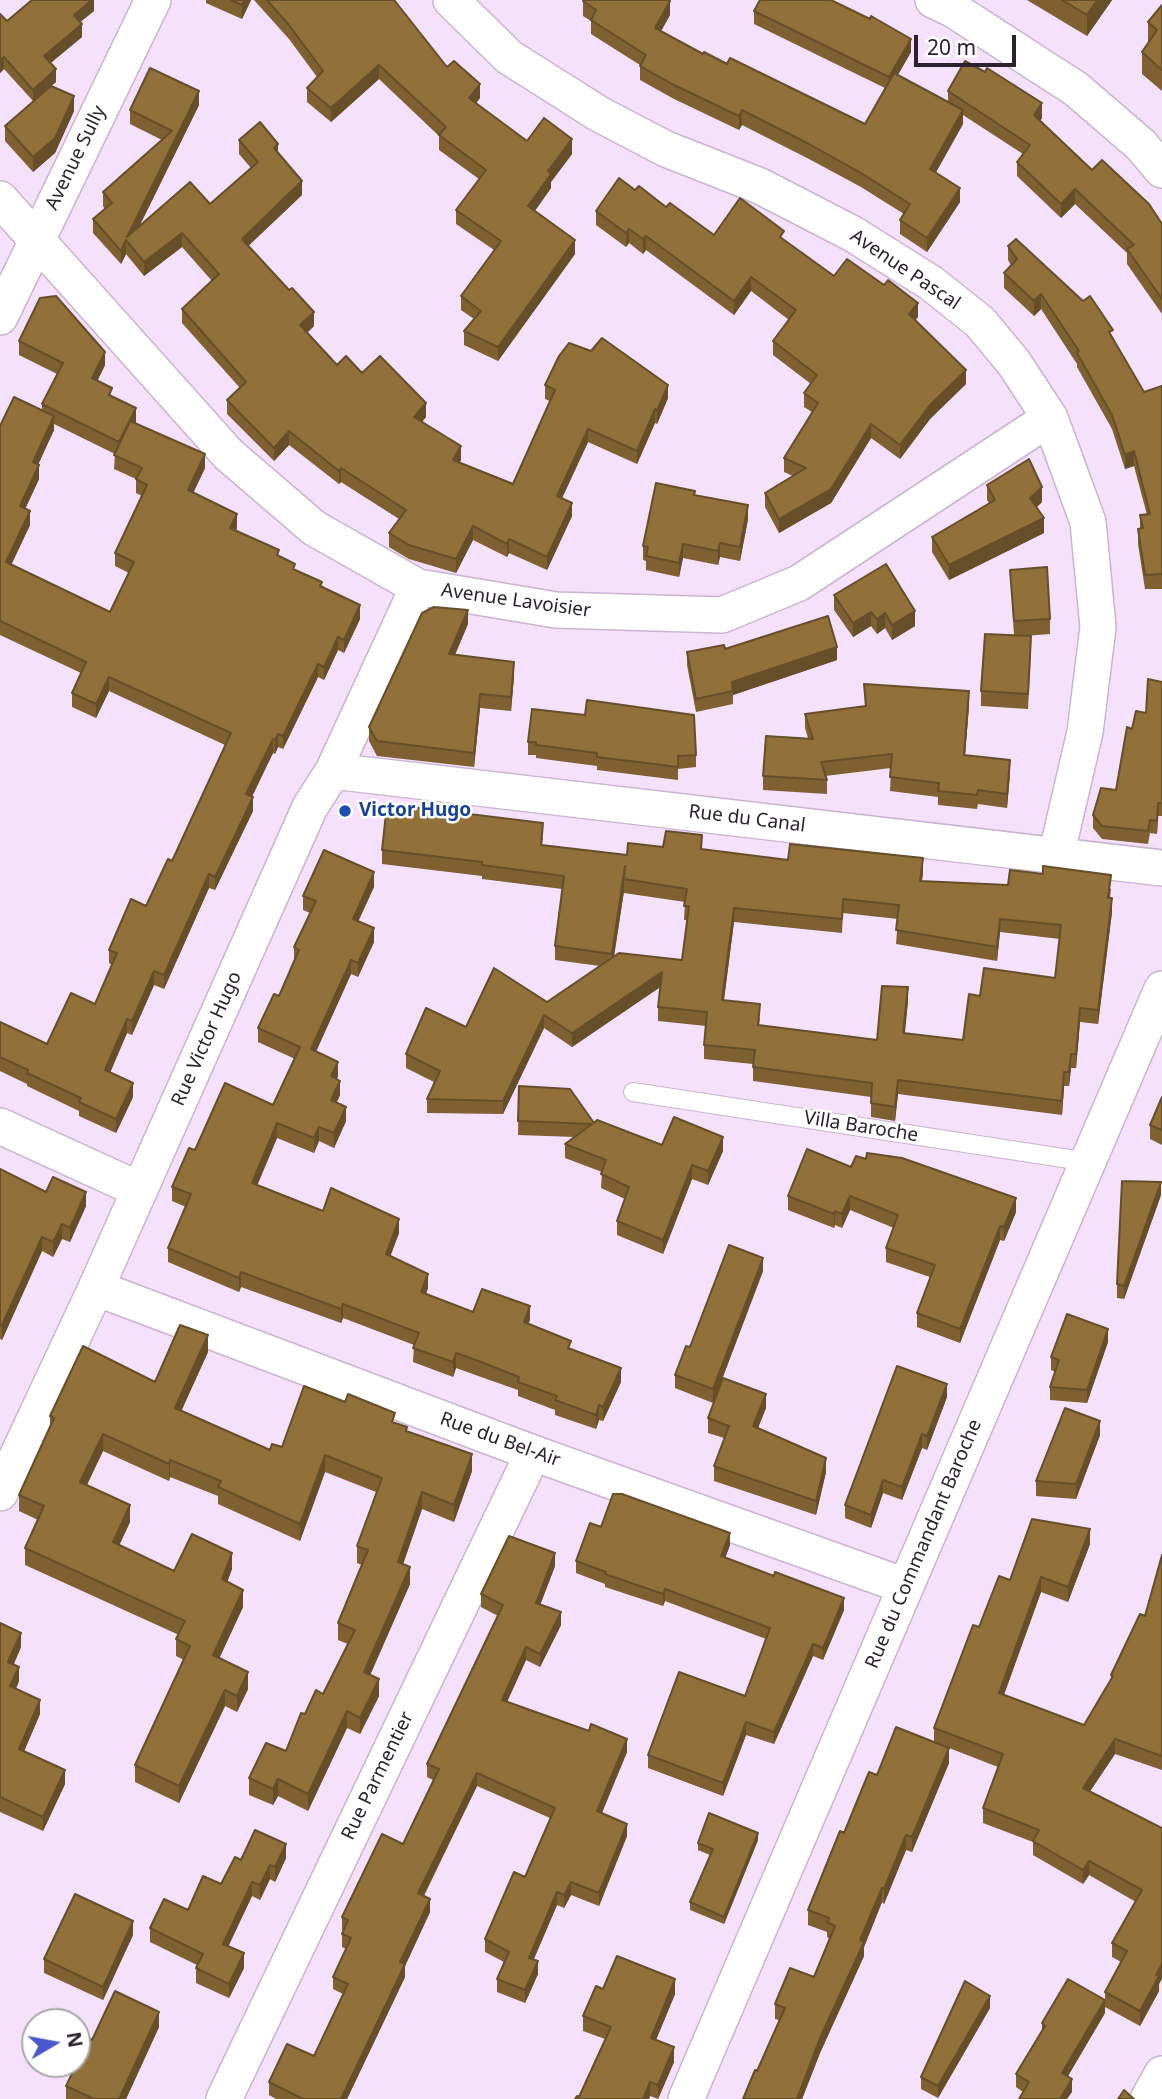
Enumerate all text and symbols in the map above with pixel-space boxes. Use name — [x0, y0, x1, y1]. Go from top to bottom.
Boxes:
scale bar — [917, 21, 1018, 65]
text: 20 m — [927, 33, 976, 61]
street label: Avenue Sully — [41, 102, 111, 214]
street label: Avenue Pascal — [846, 225, 964, 315]
street label: Avenue Lavoisier — [440, 579, 592, 623]
place label: Victor Hugo — [359, 800, 471, 822]
street label: Rue du Canal — [687, 801, 807, 837]
marker: Victor Hugo — [337, 803, 353, 819]
street label: Rue Victor Hugo — [167, 968, 247, 1110]
street label: Villa Baroche — [802, 1107, 920, 1147]
street label: Rue du Bel-Air — [437, 1408, 563, 1472]
street label: Rue du Commandant Baroche — [861, 1416, 987, 1672]
street label: Rue Parmentier — [337, 1708, 419, 1844]
north arrow — [21, 2008, 91, 2078]
text: N — [61, 2030, 89, 2050]

